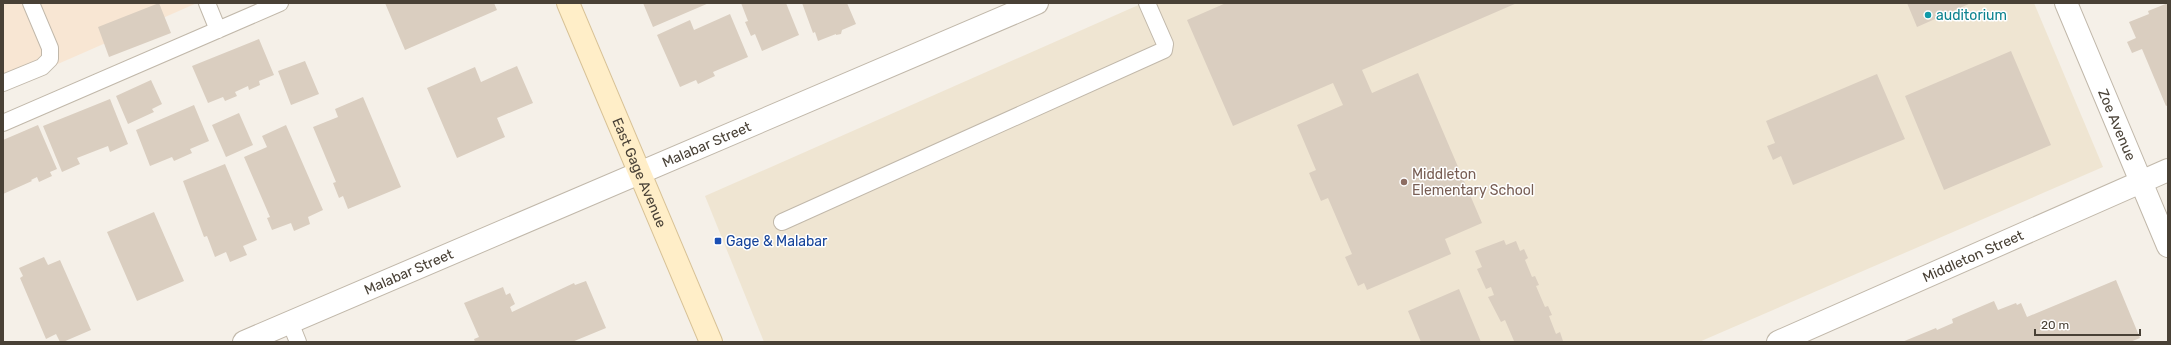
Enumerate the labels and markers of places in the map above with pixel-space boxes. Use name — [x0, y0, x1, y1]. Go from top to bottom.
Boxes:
place label: auditorium — [1936, 7, 2007, 24]
marker: auditorium — [1923, 10, 1933, 20]
place label: Middleton Elementary School — [1412, 166, 1534, 199]
marker: Middleton Elementary School — [1399, 177, 1409, 187]
place label: Gage & Malabar — [726, 233, 828, 250]
marker: Gage & Malabar — [713, 236, 723, 246]

